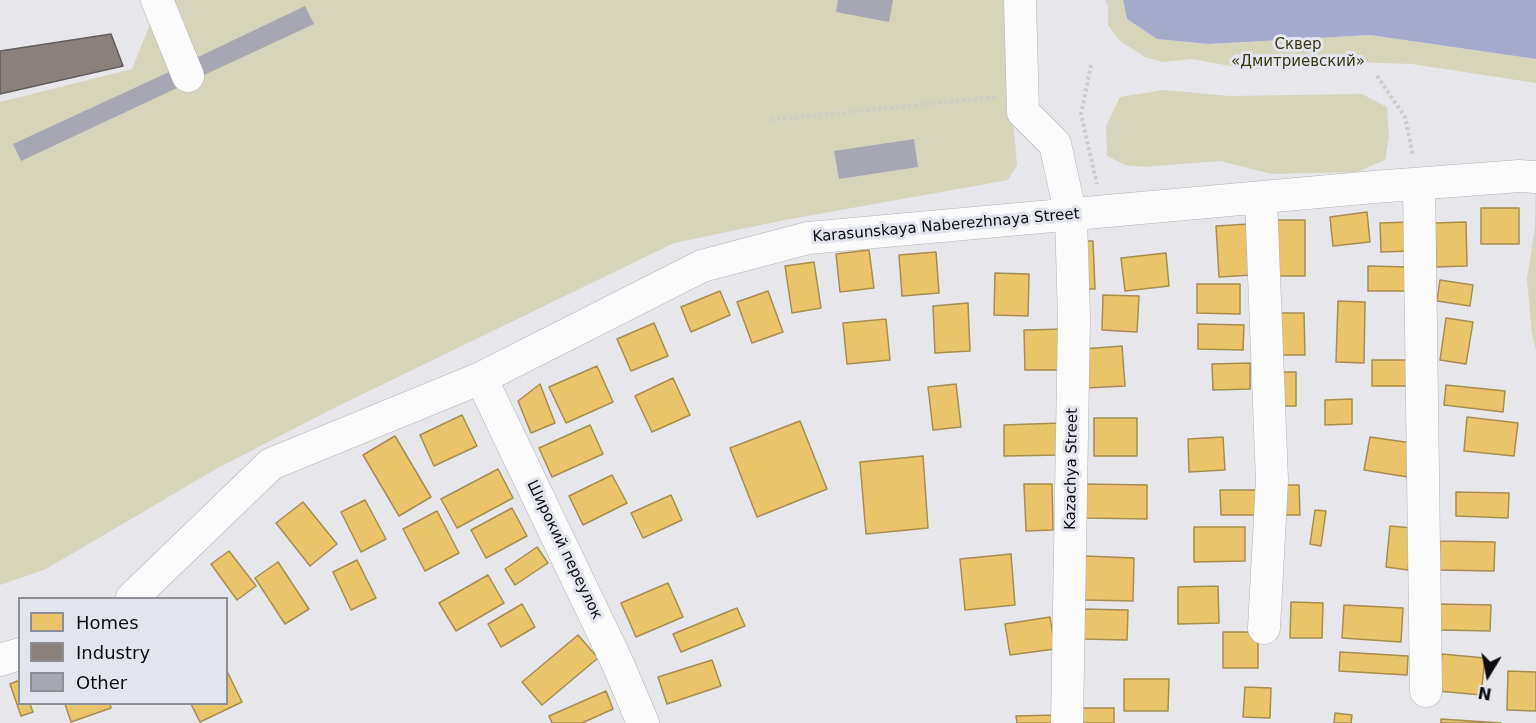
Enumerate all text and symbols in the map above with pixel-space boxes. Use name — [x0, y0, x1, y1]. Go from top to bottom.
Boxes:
park label: Сквер «Дмитриевский» — [1231, 36, 1365, 71]
street label: Karasunskaya Naberezhnaya Street — [812, 205, 1080, 247]
street label: Kazachya Street — [1062, 408, 1082, 530]
street label: Широкий переулок — [523, 478, 605, 622]
legend — [18, 597, 228, 705]
text: Homes — [76, 612, 139, 633]
text: Industry — [76, 642, 150, 663]
north arrow — [1458, 645, 1518, 705]
text: Other — [76, 672, 127, 693]
text: N — [1477, 683, 1493, 704]

